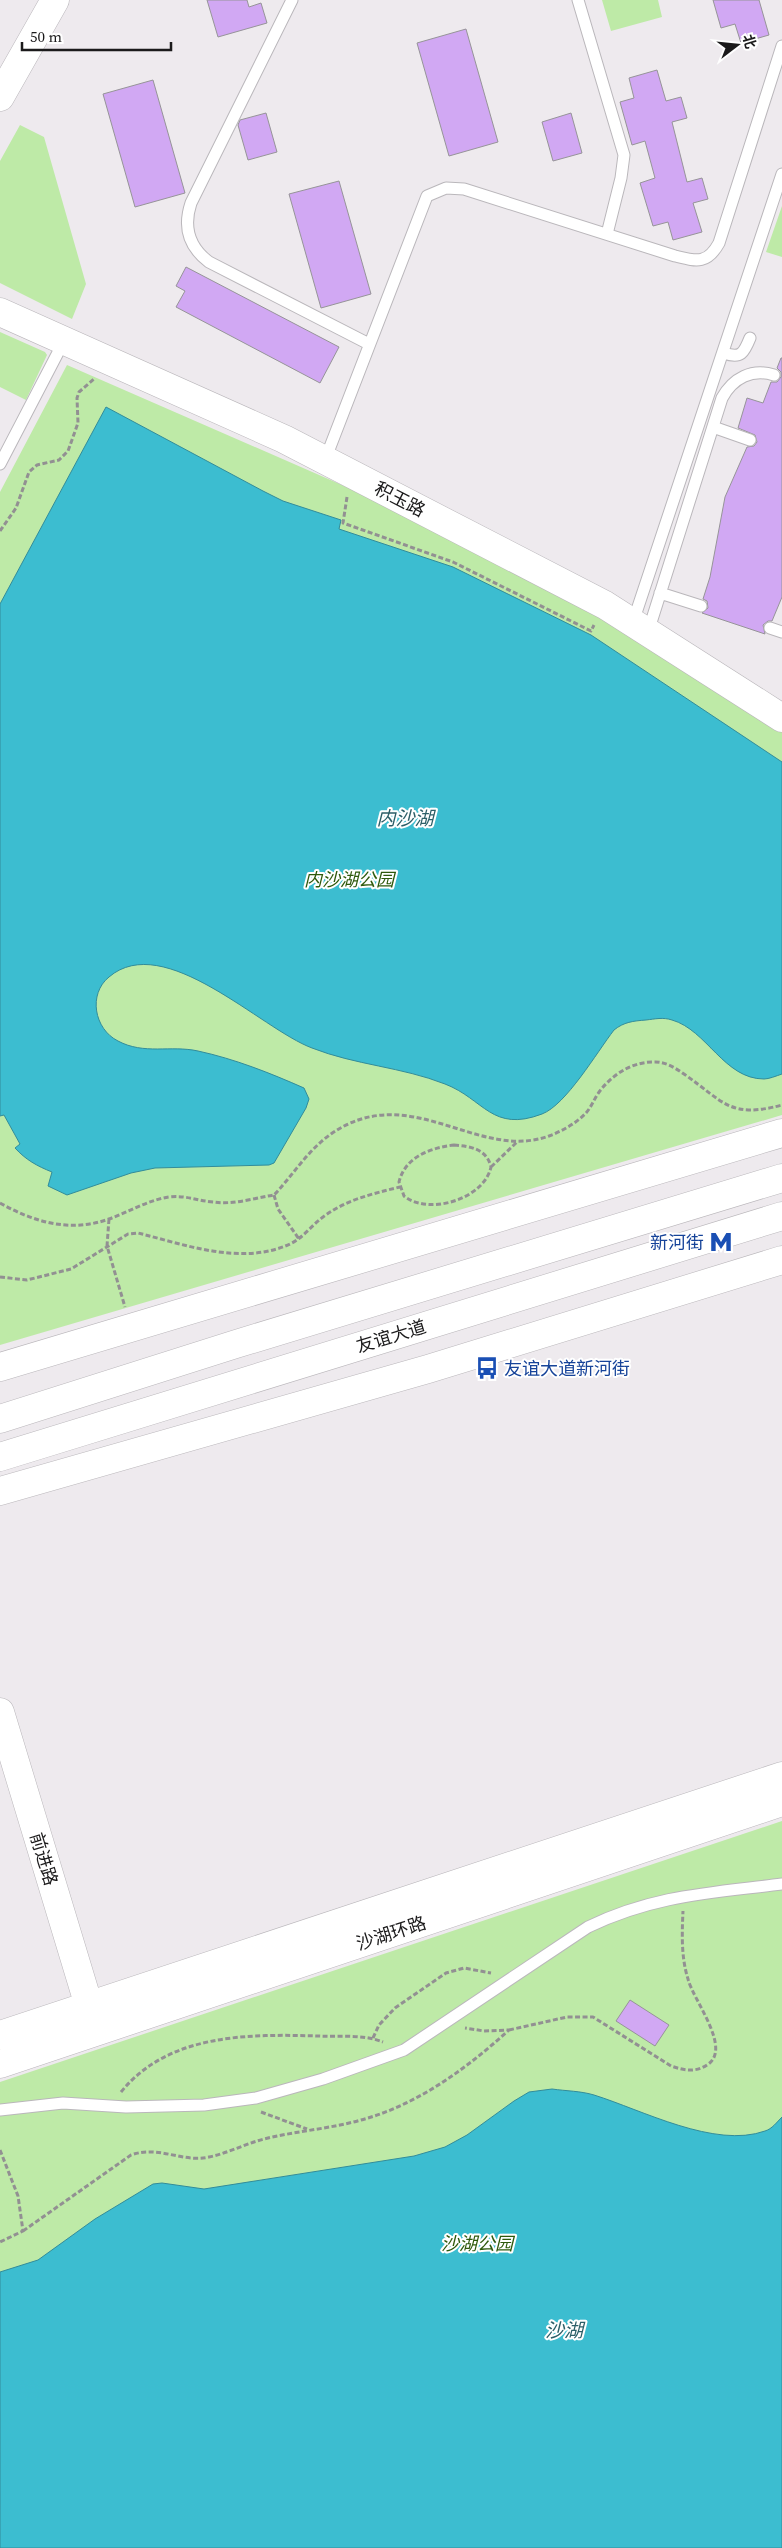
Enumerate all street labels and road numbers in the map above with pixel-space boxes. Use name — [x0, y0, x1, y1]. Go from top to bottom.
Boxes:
street label: 积玉路 — [370, 476, 430, 522]
street label: 友谊大道 — [353, 1314, 429, 1358]
street label: 前进路 — [24, 1830, 64, 1888]
street label: 沙湖环路 — [353, 1910, 429, 1956]

